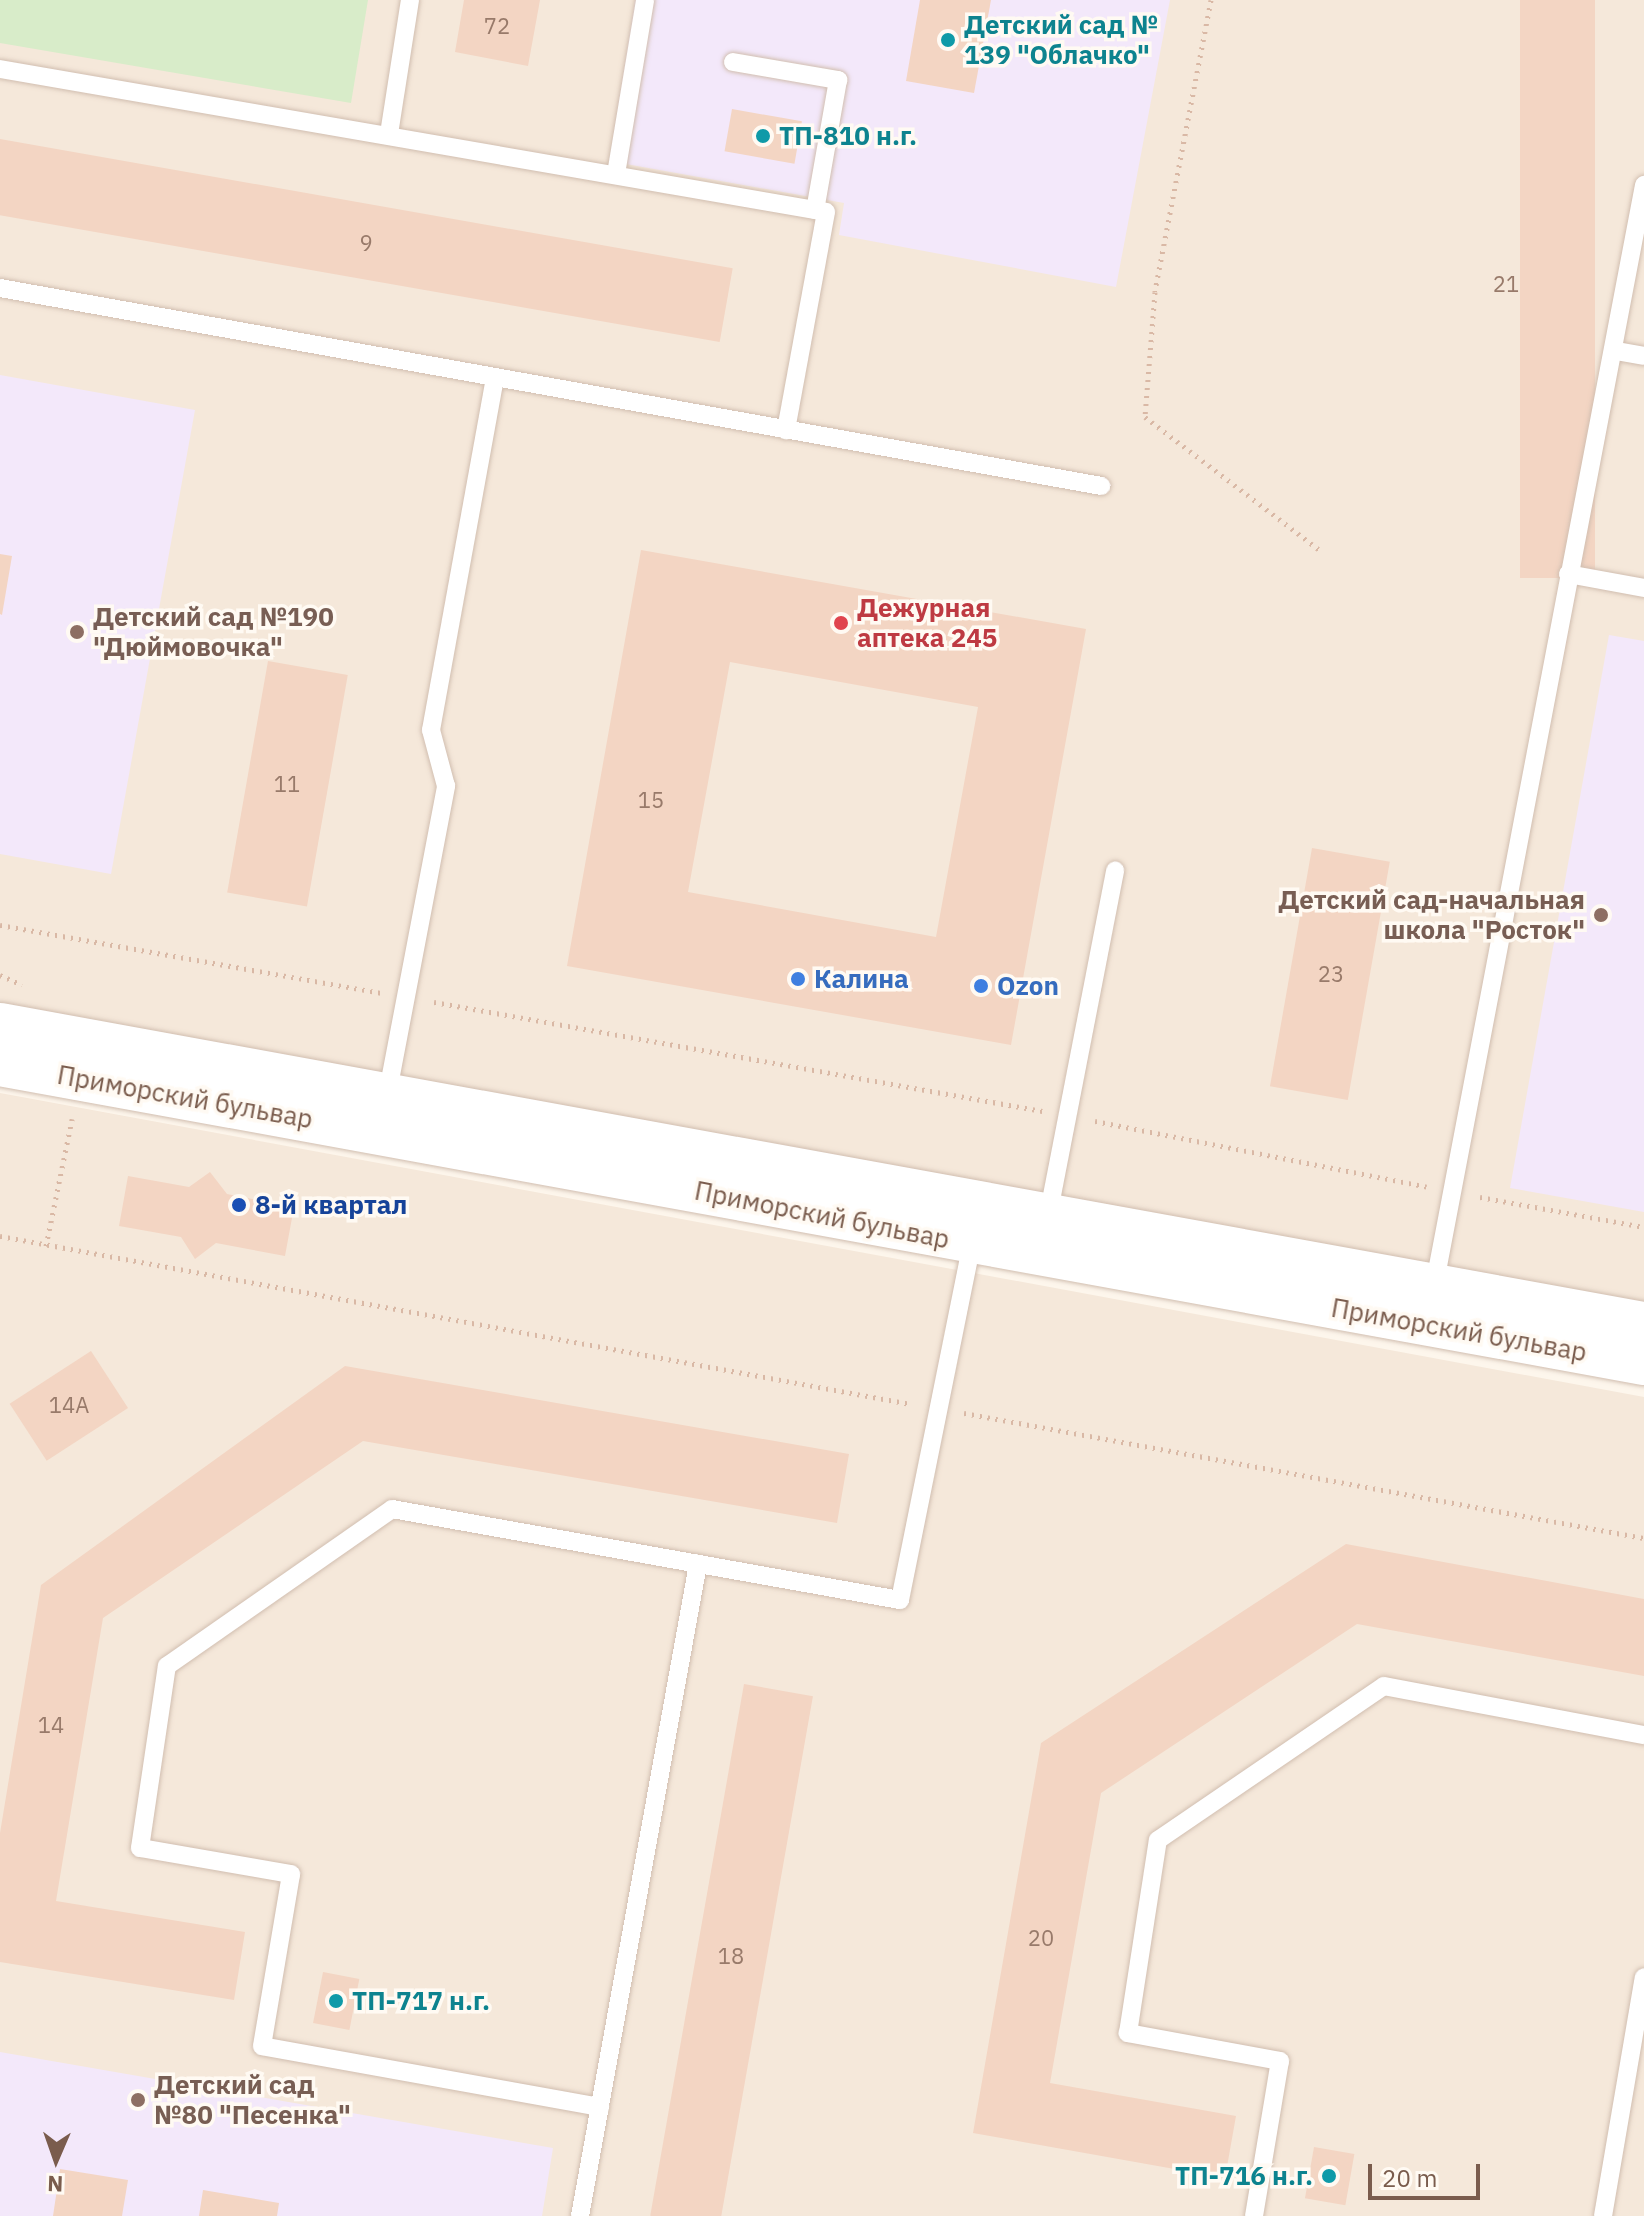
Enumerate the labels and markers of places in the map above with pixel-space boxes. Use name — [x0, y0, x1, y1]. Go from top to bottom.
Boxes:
place label: Детский сад № 139 "Облачко" — [964, 9, 1158, 70]
marker: Детский сад № 139 "Облачко" — [939, 31, 957, 49]
place label: ТП-810 н.г. — [779, 120, 917, 152]
marker: ТП-810 н.г. — [754, 127, 772, 145]
place label: Дежурная аптека 245 — [857, 592, 997, 654]
place label: Детский сад №190 "Дюймовочка" — [93, 601, 334, 662]
marker: Дежурная аптека 245 — [832, 614, 850, 632]
marker: Детский сад №190 "Дюймовочка" — [68, 623, 86, 641]
place label: Детский сад-начальная школа "Росток" — [1278, 884, 1585, 946]
marker: Детский сад-начальная школа "Росток" — [1592, 906, 1610, 924]
place label: Калина — [814, 963, 909, 995]
marker: Калина — [789, 970, 807, 988]
place label: Ozon — [997, 970, 1059, 1002]
marker: Ozon — [972, 977, 990, 995]
place label: 8-й квартал — [255, 1189, 407, 1221]
marker: 8-й квартал — [230, 1196, 248, 1214]
place label: ТП-717 н.г. — [352, 1985, 490, 2017]
marker: ТП-717 н.г. — [327, 1992, 345, 2010]
place label: Детский сад №80 "Песенка" — [154, 2069, 351, 2130]
marker: Детский сад №80 "Песенка" — [129, 2091, 147, 2109]
place label: ТП-716 н.г. — [1175, 2160, 1313, 2192]
marker: ТП-716 н.г. — [1320, 2167, 1338, 2185]

